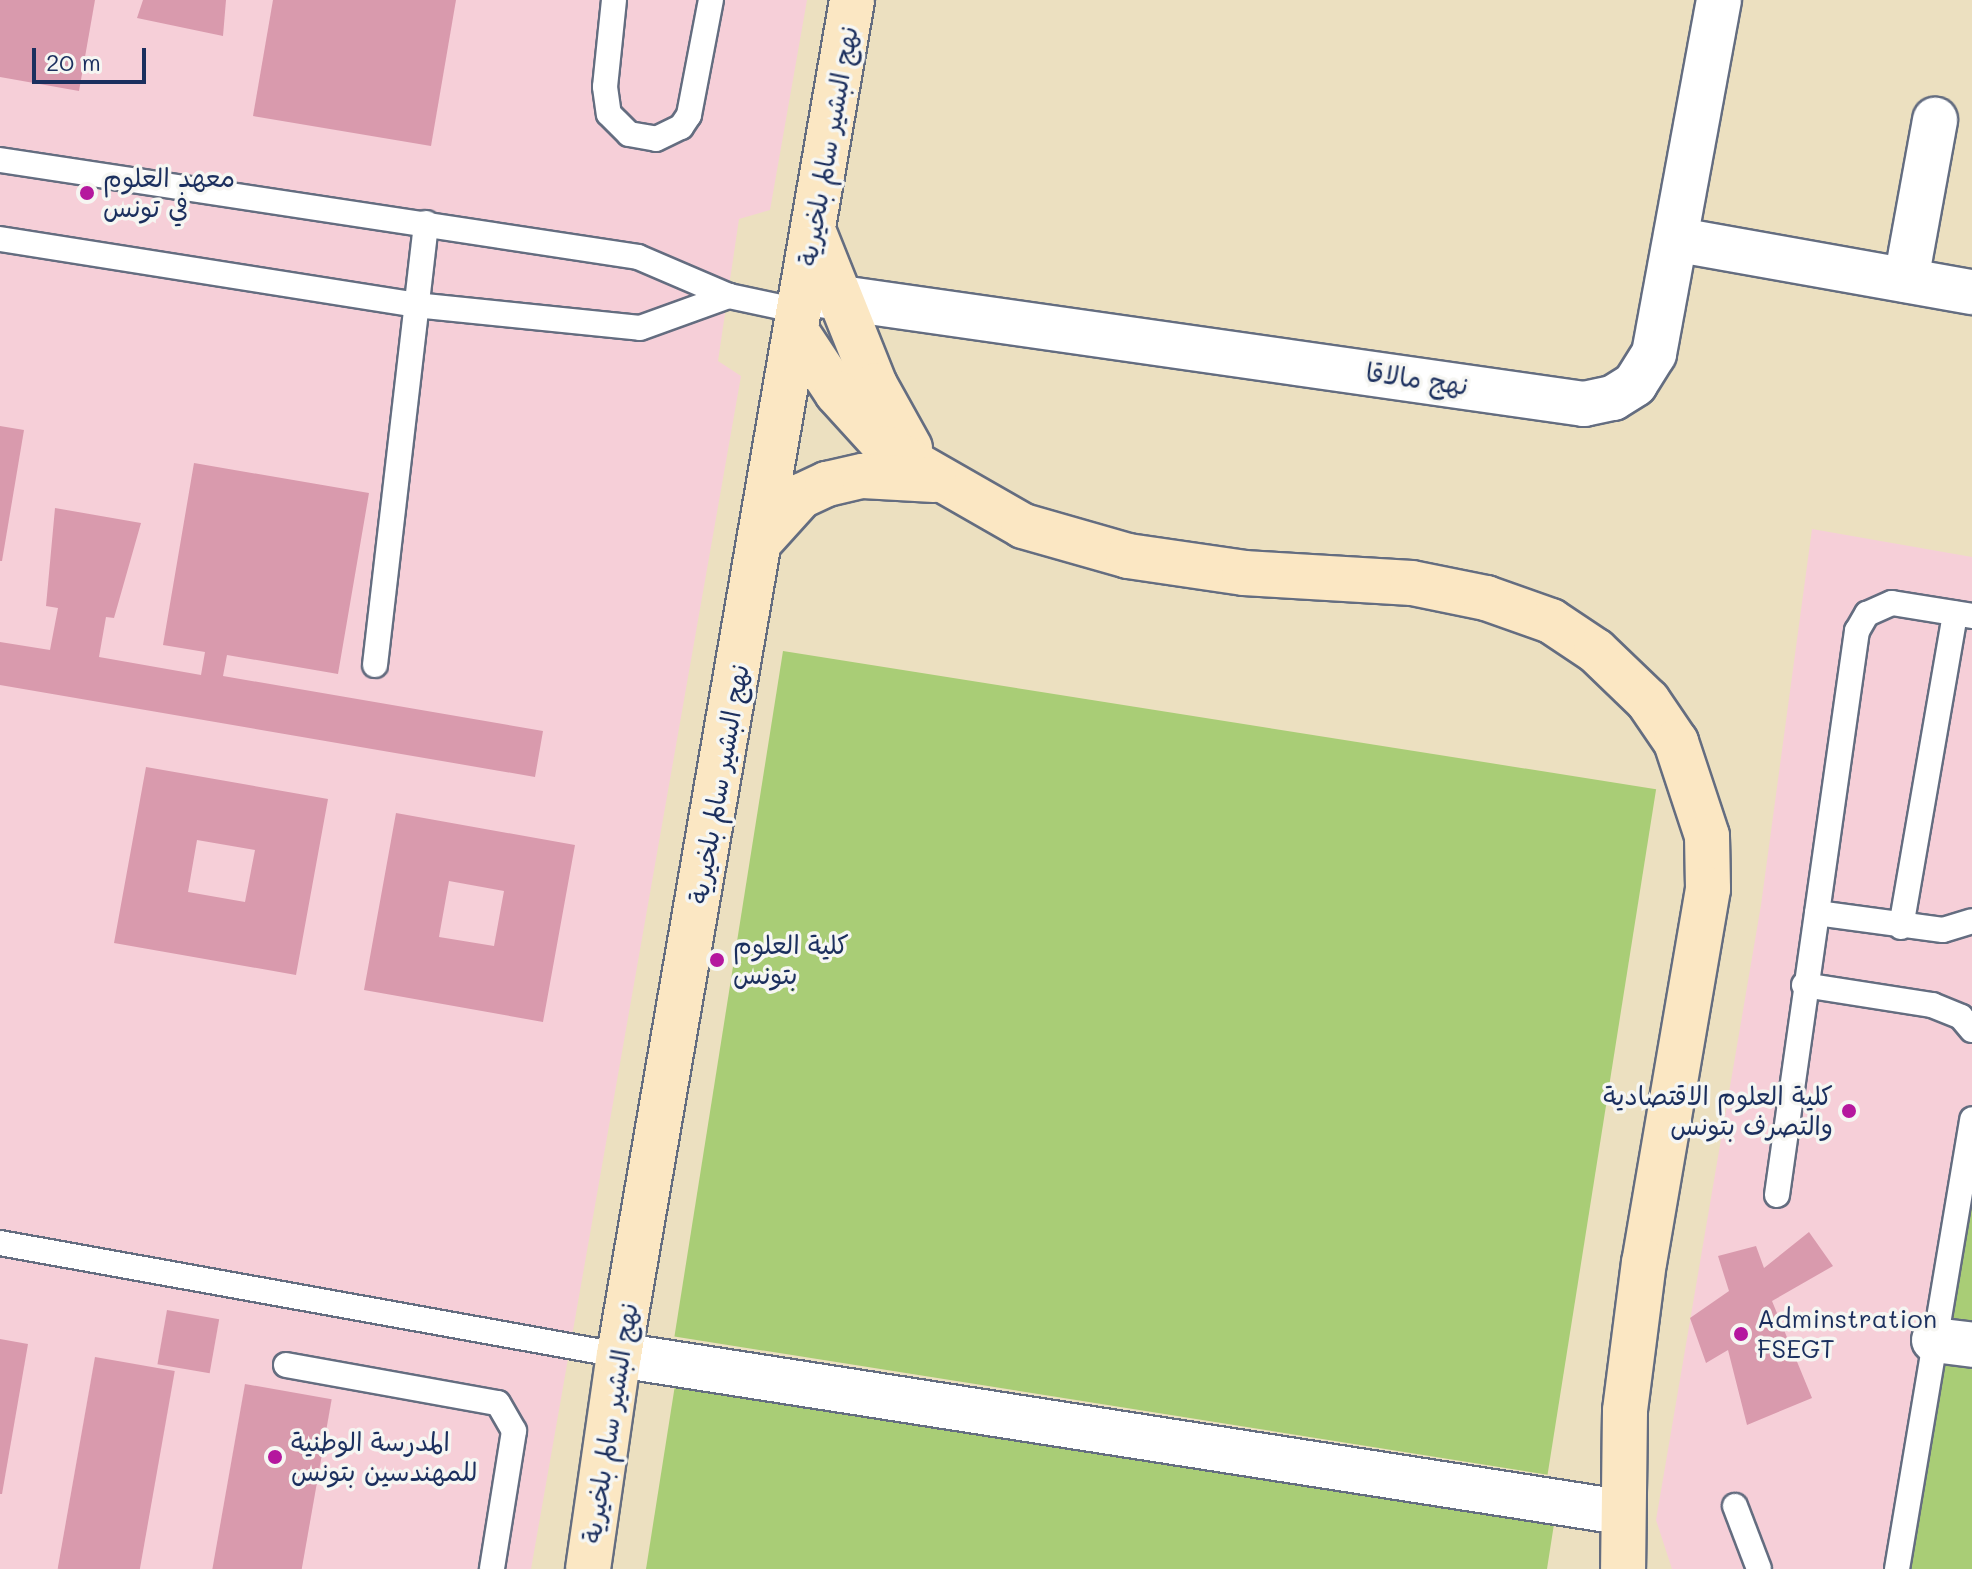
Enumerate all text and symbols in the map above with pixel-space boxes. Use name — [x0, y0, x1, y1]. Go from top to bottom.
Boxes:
street label: نهج البشير سالم بلخيرية — [792, 24, 864, 268]
scale bar — [36, 32, 150, 82]
text: 20 m — [46, 46, 101, 77]
place label: معهد العلوم في تونس — [103, 162, 235, 224]
marker: معهد العلوم في تونس — [78, 184, 96, 202]
street label: نهج مالاقا — [1364, 356, 1470, 402]
street label: نهج البشير سالم بلخيرية — [683, 662, 755, 906]
place label: كلية العلوم بتونس — [733, 929, 849, 990]
marker: كلية العلوم بتونس — [708, 951, 726, 969]
place label: كلية العلوم الاقتصادية والتصرف بتونس — [1603, 1080, 1833, 1142]
marker: كلية العلوم الاقتصادية والتصرف بتونس — [1840, 1102, 1858, 1120]
street label: نهج البشير سالم بلخيرية — [576, 1301, 644, 1545]
place label: Adminstration FSEGT — [1757, 1303, 1937, 1364]
marker: Adminstration FSEGT — [1732, 1325, 1750, 1343]
place label: المدرسة الوطنية للمهندسين بتونس — [291, 1426, 478, 1488]
marker: المدرسة الوطنية للمهندسين بتونس — [266, 1448, 284, 1466]

